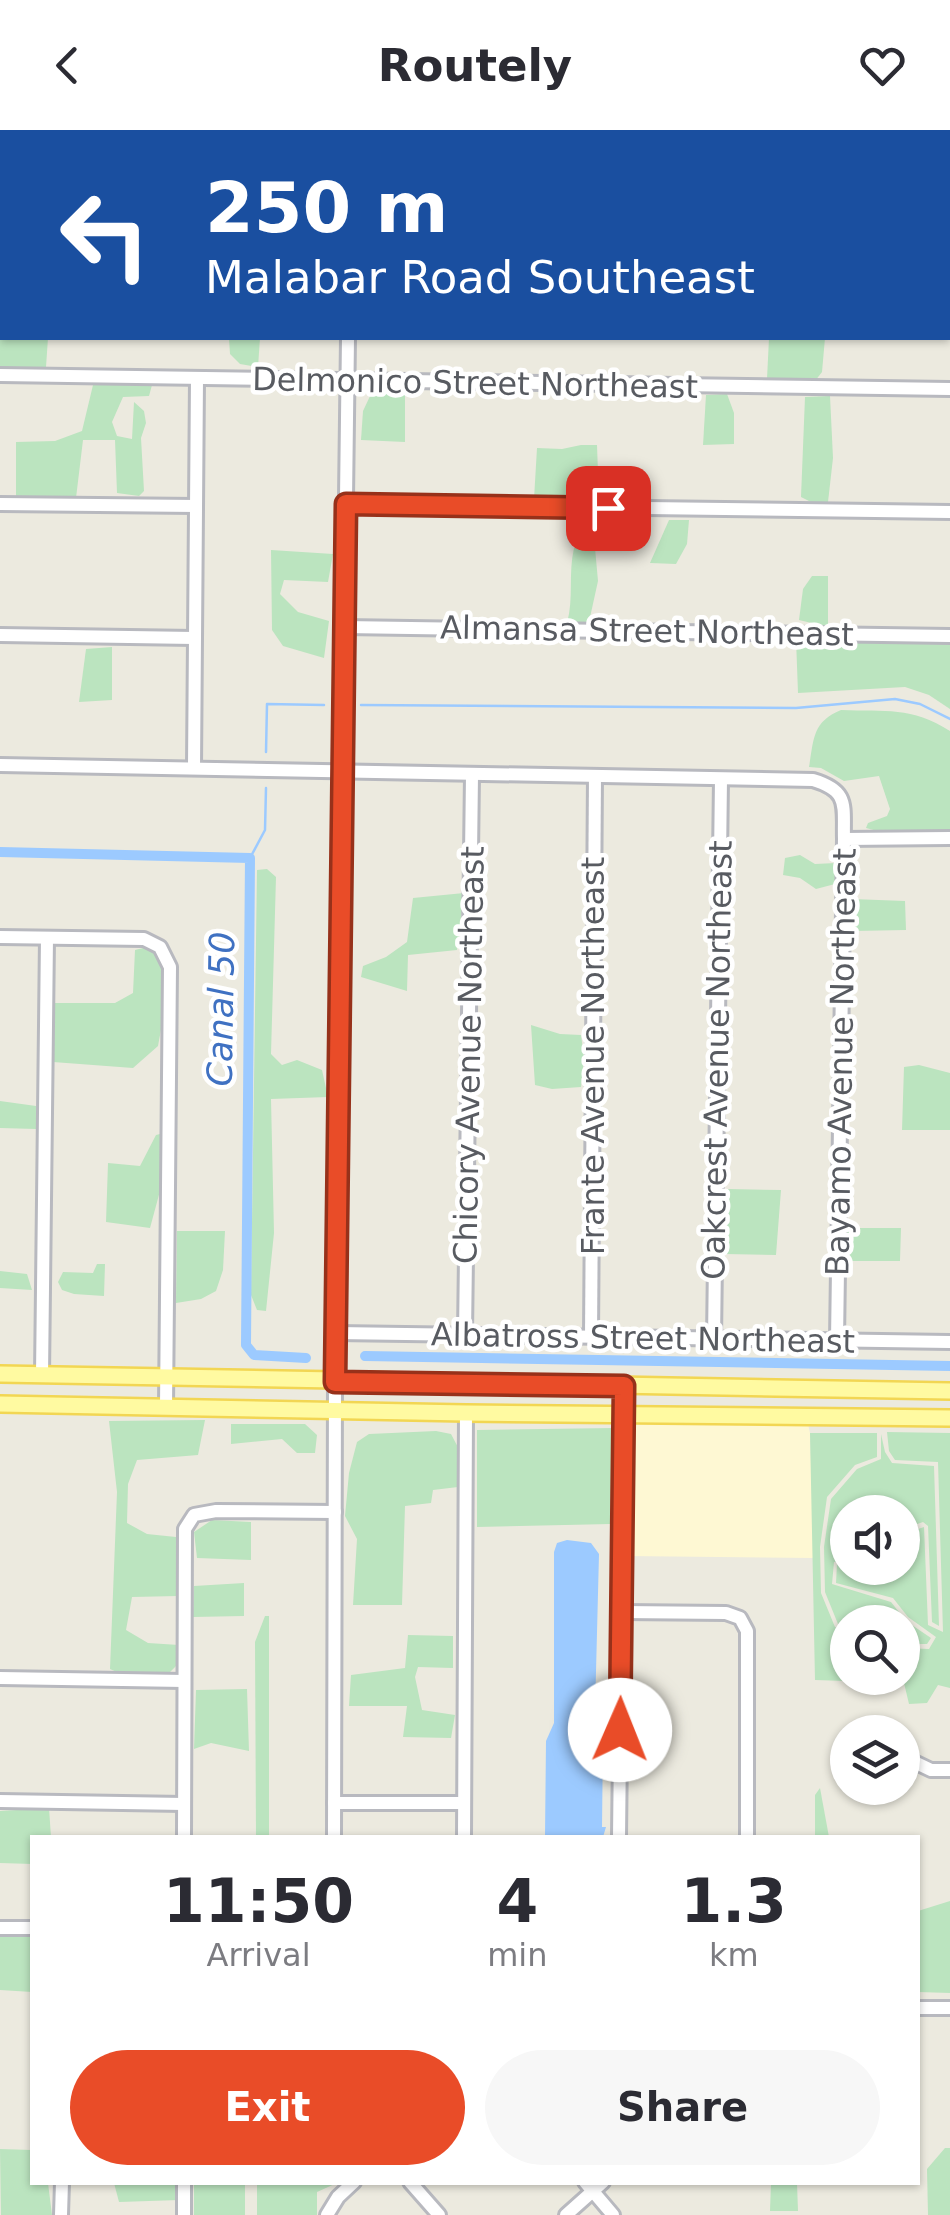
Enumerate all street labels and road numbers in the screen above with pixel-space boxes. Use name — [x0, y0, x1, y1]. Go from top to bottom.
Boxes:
street label: Delmonico Street Northeast — [252, 360, 698, 406]
street label: Almansa Street Northeast — [440, 608, 854, 654]
street label: Oakcrest Avenue Northeast — [694, 840, 740, 1280]
street label: Chicory Avenue Northeast — [446, 846, 492, 1264]
street label: Bayamo Avenue Northeast — [818, 848, 864, 1276]
street label: Frante Avenue Northeast — [574, 857, 612, 1255]
street label: Albatross Street Northeast — [431, 1315, 855, 1361]

